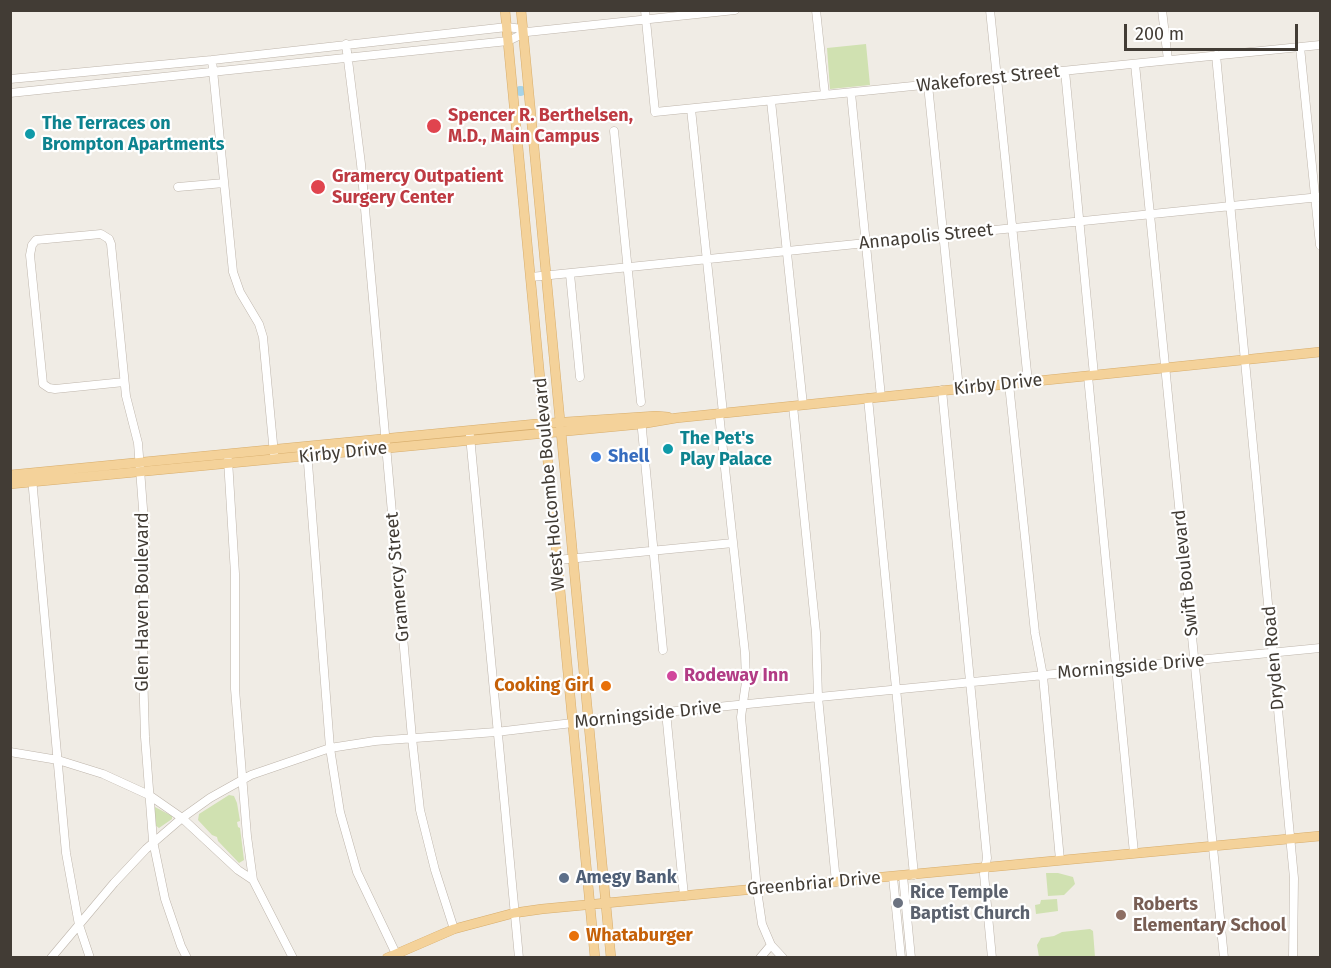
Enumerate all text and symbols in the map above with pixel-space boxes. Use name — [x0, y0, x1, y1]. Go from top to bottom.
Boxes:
scale bar — [1127, 12, 1301, 50]
text: 200 m — [1135, 23, 1184, 45]
street label: Wakeforest Street — [915, 61, 1061, 97]
place label: Spencer R. Berthelsen, M.D., Main Campus — [448, 105, 633, 148]
place label: The Terraces on Brompton Apartments — [42, 113, 224, 156]
marker: Spencer R. Berthelsen, M.D., Main Campus — [425, 117, 443, 135]
marker: The Terraces on Brompton Apartments — [23, 127, 37, 141]
place label: Gramercy Outpatient Surgery Center — [332, 166, 504, 208]
marker: Gramercy Outpatient Surgery Center — [309, 178, 327, 196]
street label: Annapolis Street — [858, 219, 994, 255]
street label: Kirby Drive — [953, 370, 1043, 400]
street label: West Holcombe Boulevard — [530, 376, 570, 592]
place label: The Pet's Play Palace — [680, 428, 772, 470]
street label: Kirby Drive — [298, 438, 388, 468]
marker: The Pet's Play Palace — [661, 442, 675, 456]
place label: Shell — [608, 446, 649, 468]
marker: Shell — [589, 450, 603, 464]
street label: Swift Boulevard — [1169, 508, 1203, 638]
street label: Gramercy Street — [382, 511, 414, 643]
street label: Glen Haven Boulevard — [132, 512, 154, 692]
street label: Dryden Road — [1259, 605, 1289, 711]
street label: Morningside Drive — [1056, 650, 1206, 684]
place label: Rodeway Inn — [684, 665, 789, 687]
marker: Rodeway Inn — [665, 669, 679, 683]
place label: Cooking Girl — [494, 675, 594, 697]
marker: Cooking Girl — [599, 679, 613, 693]
street label: Morningside Drive — [573, 697, 723, 733]
place label: Amegy Bank — [576, 867, 677, 889]
street label: Greenbriar Drive — [746, 867, 882, 901]
marker: Amegy Bank — [557, 871, 571, 885]
place label: Rice Temple Baptist Church — [910, 882, 1030, 924]
place label: Roberts Elementary School — [1133, 894, 1286, 936]
marker: Rice Temple Baptist Church — [891, 896, 905, 910]
marker: Roberts Elementary School — [1114, 908, 1128, 922]
place label: Whataburger — [586, 925, 693, 947]
marker: Whataburger — [567, 929, 581, 943]

